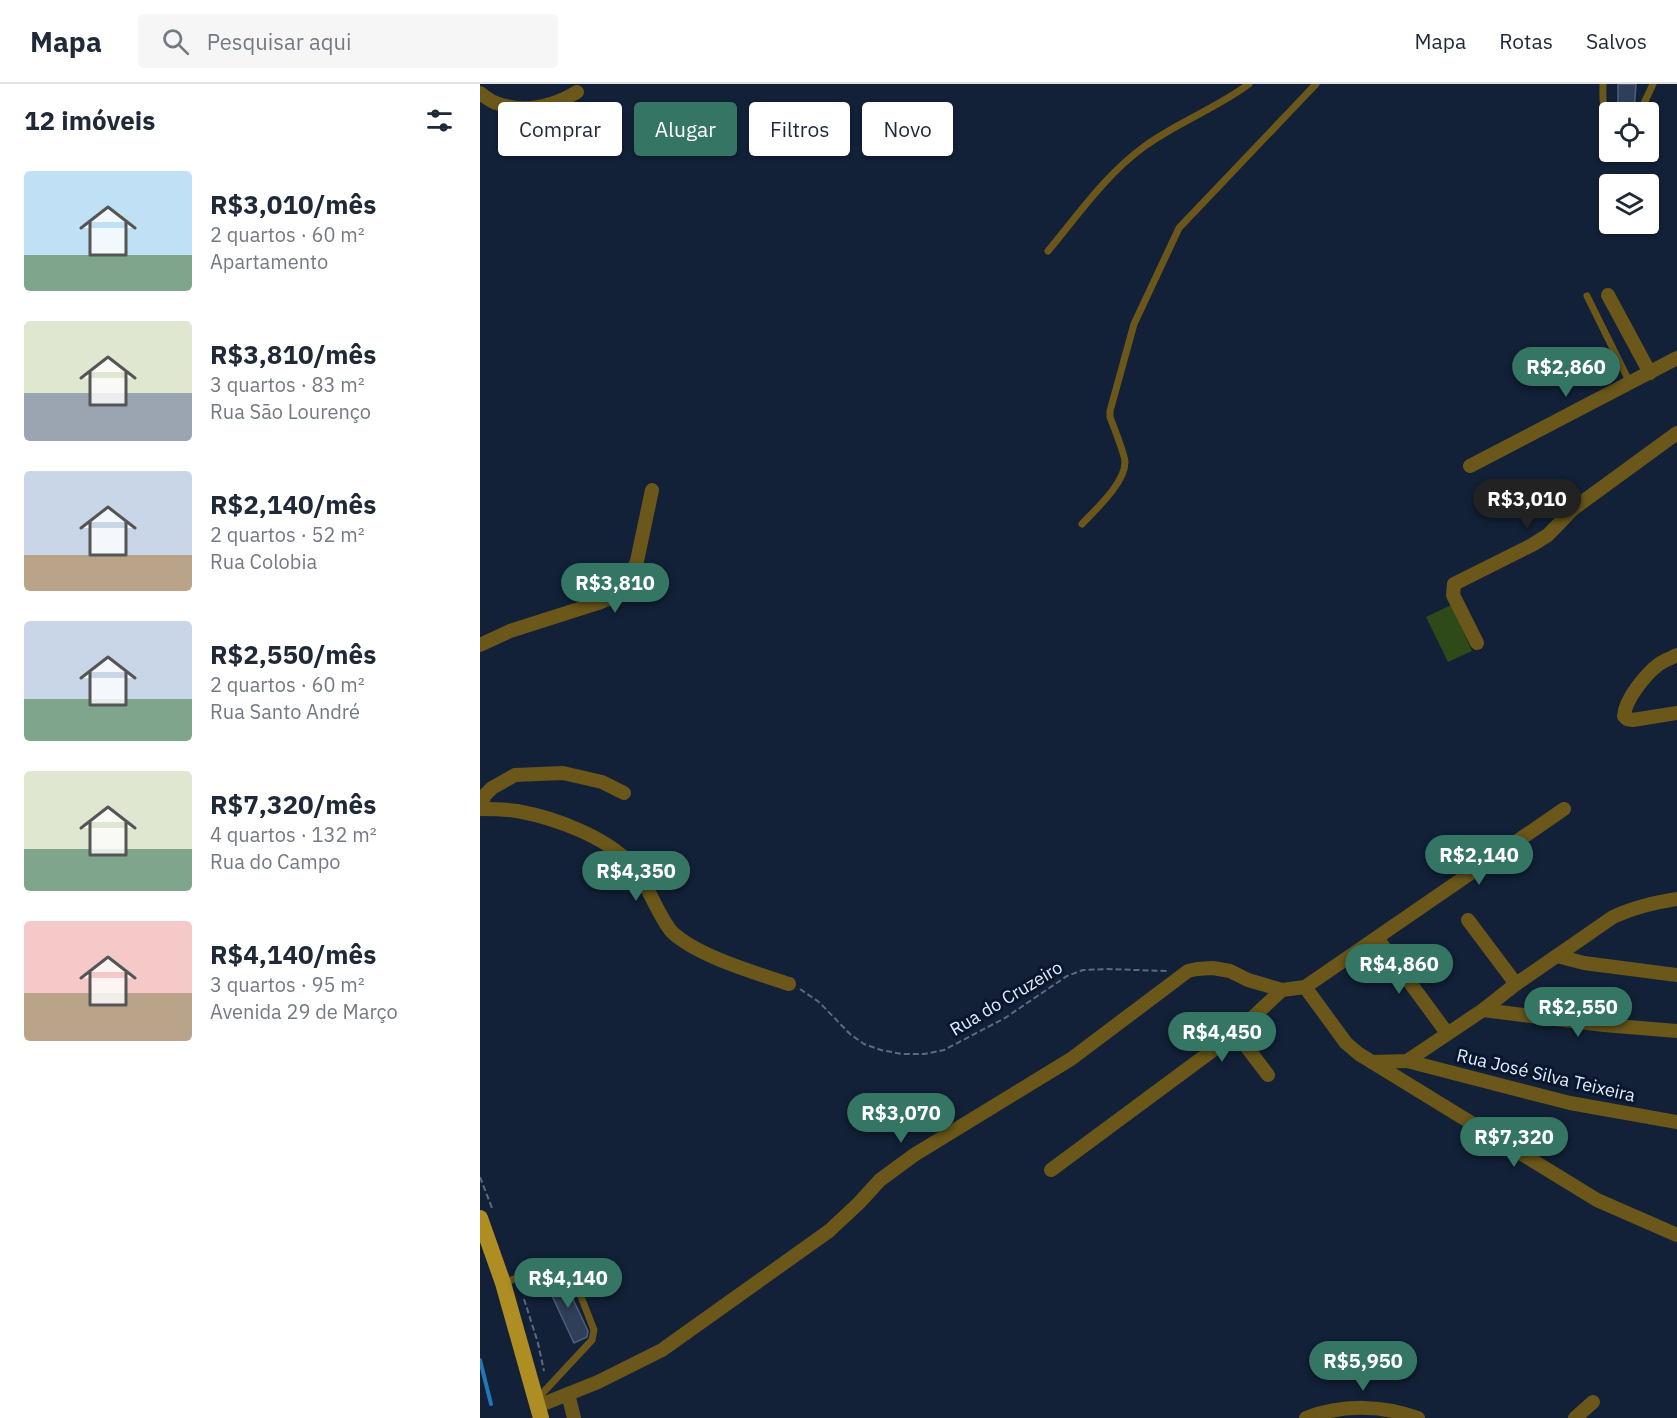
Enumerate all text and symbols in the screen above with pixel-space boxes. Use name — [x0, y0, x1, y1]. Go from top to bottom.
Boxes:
search box — [138, 14, 558, 68]
text: Mapa — [30, 23, 102, 60]
icon: search — [159, 25, 192, 58]
text: Pesquisar aqui — [207, 27, 352, 56]
text: Mapa — [1415, 27, 1466, 55]
text: Rotas — [1499, 27, 1553, 55]
text: Salvos — [1586, 27, 1647, 55]
chip: Comprar — [498, 102, 622, 156]
chip: Alugar — [634, 102, 737, 156]
chip: Filtros — [749, 102, 850, 156]
chip: Novo — [862, 102, 953, 156]
map controls — [1599, 102, 1659, 234]
button: locate — [1599, 102, 1659, 162]
text: 12 imóveis — [24, 103, 155, 137]
icon: filters — [423, 104, 456, 137]
button: layers — [1599, 174, 1659, 234]
text: R$3,010/mês — [210, 187, 376, 221]
icon: home — [72, 195, 144, 267]
text: 2 quartos · 60 m² — [210, 221, 365, 248]
text: Apartamento — [210, 248, 328, 275]
text: R$3,810/mês — [210, 337, 376, 371]
icon: home — [72, 345, 144, 417]
pin: R$2,860 — [1511, 347, 1621, 398]
text: R$2,860 — [1526, 353, 1606, 380]
text: 3 quartos · 83 m² — [210, 371, 365, 398]
text: Rua São Lourenço — [210, 398, 371, 425]
pin: R$3,010 — [1472, 479, 1582, 530]
text: R$3,010 — [1487, 485, 1567, 512]
text: R$2,140/mês — [210, 487, 376, 521]
icon: home — [72, 495, 144, 567]
text: 2 quartos · 52 m² — [210, 521, 365, 548]
text: Rua Colobia — [210, 548, 317, 575]
pin: R$3,810 — [560, 563, 670, 614]
text: R$3,810 — [575, 569, 655, 596]
text: R$2,550/mês — [210, 637, 376, 671]
icon: home — [72, 645, 144, 717]
text: 2 quartos · 60 m² — [210, 671, 365, 698]
text: Rua Santo André — [210, 698, 360, 725]
text: R$7,320/mês — [210, 787, 376, 821]
icon: home — [72, 795, 144, 867]
text: 4 quartos · 132 m² — [210, 821, 377, 848]
pin: R$2,140 — [1424, 835, 1534, 886]
text: R$2,140 — [1439, 841, 1519, 868]
text: Rua do Campo — [210, 848, 340, 875]
pin: R$4,350 — [581, 851, 691, 902]
text: R$4,350 — [596, 857, 676, 884]
text: R$4,140/mês — [210, 937, 376, 971]
pin: R$4,860 — [1344, 944, 1454, 995]
icon: home — [72, 945, 144, 1017]
text: R$4,860 — [1359, 950, 1439, 977]
street label: Rua do Cruzeiro — [945, 955, 1067, 1041]
text: 3 quartos · 95 m² — [210, 971, 365, 998]
pin: R$2,550 — [1523, 987, 1633, 1038]
text: R$2,550 — [1538, 993, 1618, 1020]
text: Avenida 29 de Março — [210, 998, 398, 1025]
pin: R$4,450 — [1167, 1012, 1277, 1063]
text: R$4,450 — [1182, 1018, 1262, 1045]
street label: Rua José Silva Teixeira — [1454, 1043, 1638, 1107]
pin: R$3,070 — [846, 1093, 956, 1144]
text: R$3,070 — [861, 1099, 941, 1126]
pin: R$7,320 — [1459, 1117, 1569, 1168]
text: R$7,320 — [1474, 1123, 1554, 1150]
pin: R$4,140 — [513, 1258, 623, 1309]
text: R$4,140 — [528, 1264, 608, 1291]
pin: R$5,950 — [1308, 1341, 1418, 1392]
text: R$5,950 — [1323, 1347, 1403, 1374]

